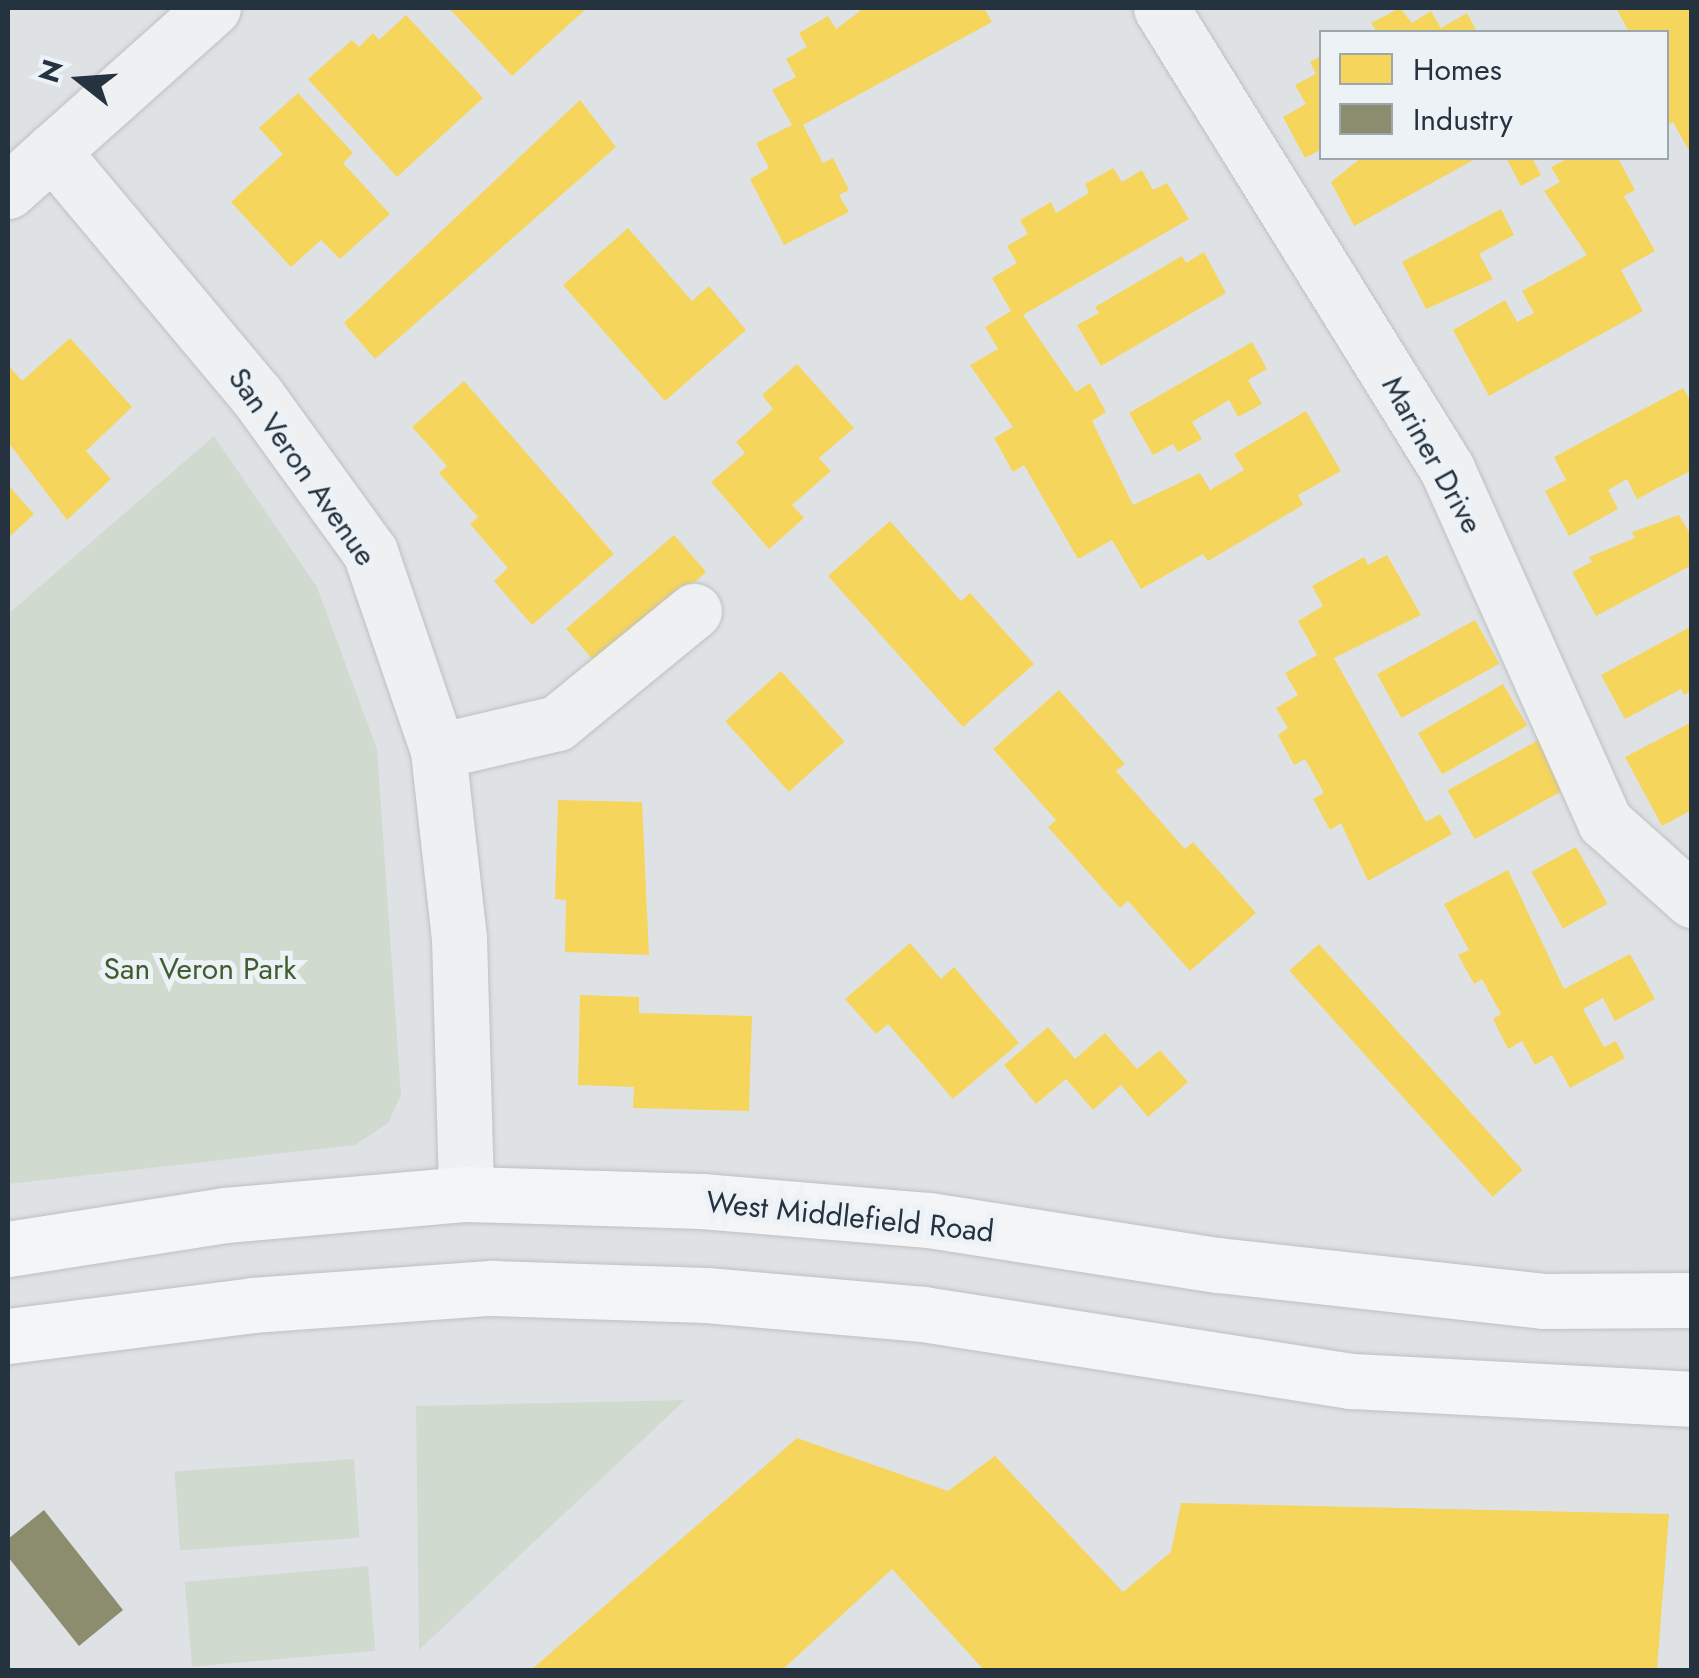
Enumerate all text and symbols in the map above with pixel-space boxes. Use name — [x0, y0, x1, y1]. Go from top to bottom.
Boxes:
north arrow — [30, 30, 130, 130]
legend — [1319, 30, 1669, 160]
text: Homes — [1413, 48, 1502, 91]
text: N — [28, 54, 74, 88]
text: Industry — [1413, 98, 1513, 141]
street label: San Veron Avenue — [220, 361, 384, 573]
street label: Mariner Drive — [1374, 370, 1490, 540]
park label: San Veron Park — [104, 951, 296, 987]
street label: West Middlefield Road — [704, 1184, 996, 1250]

